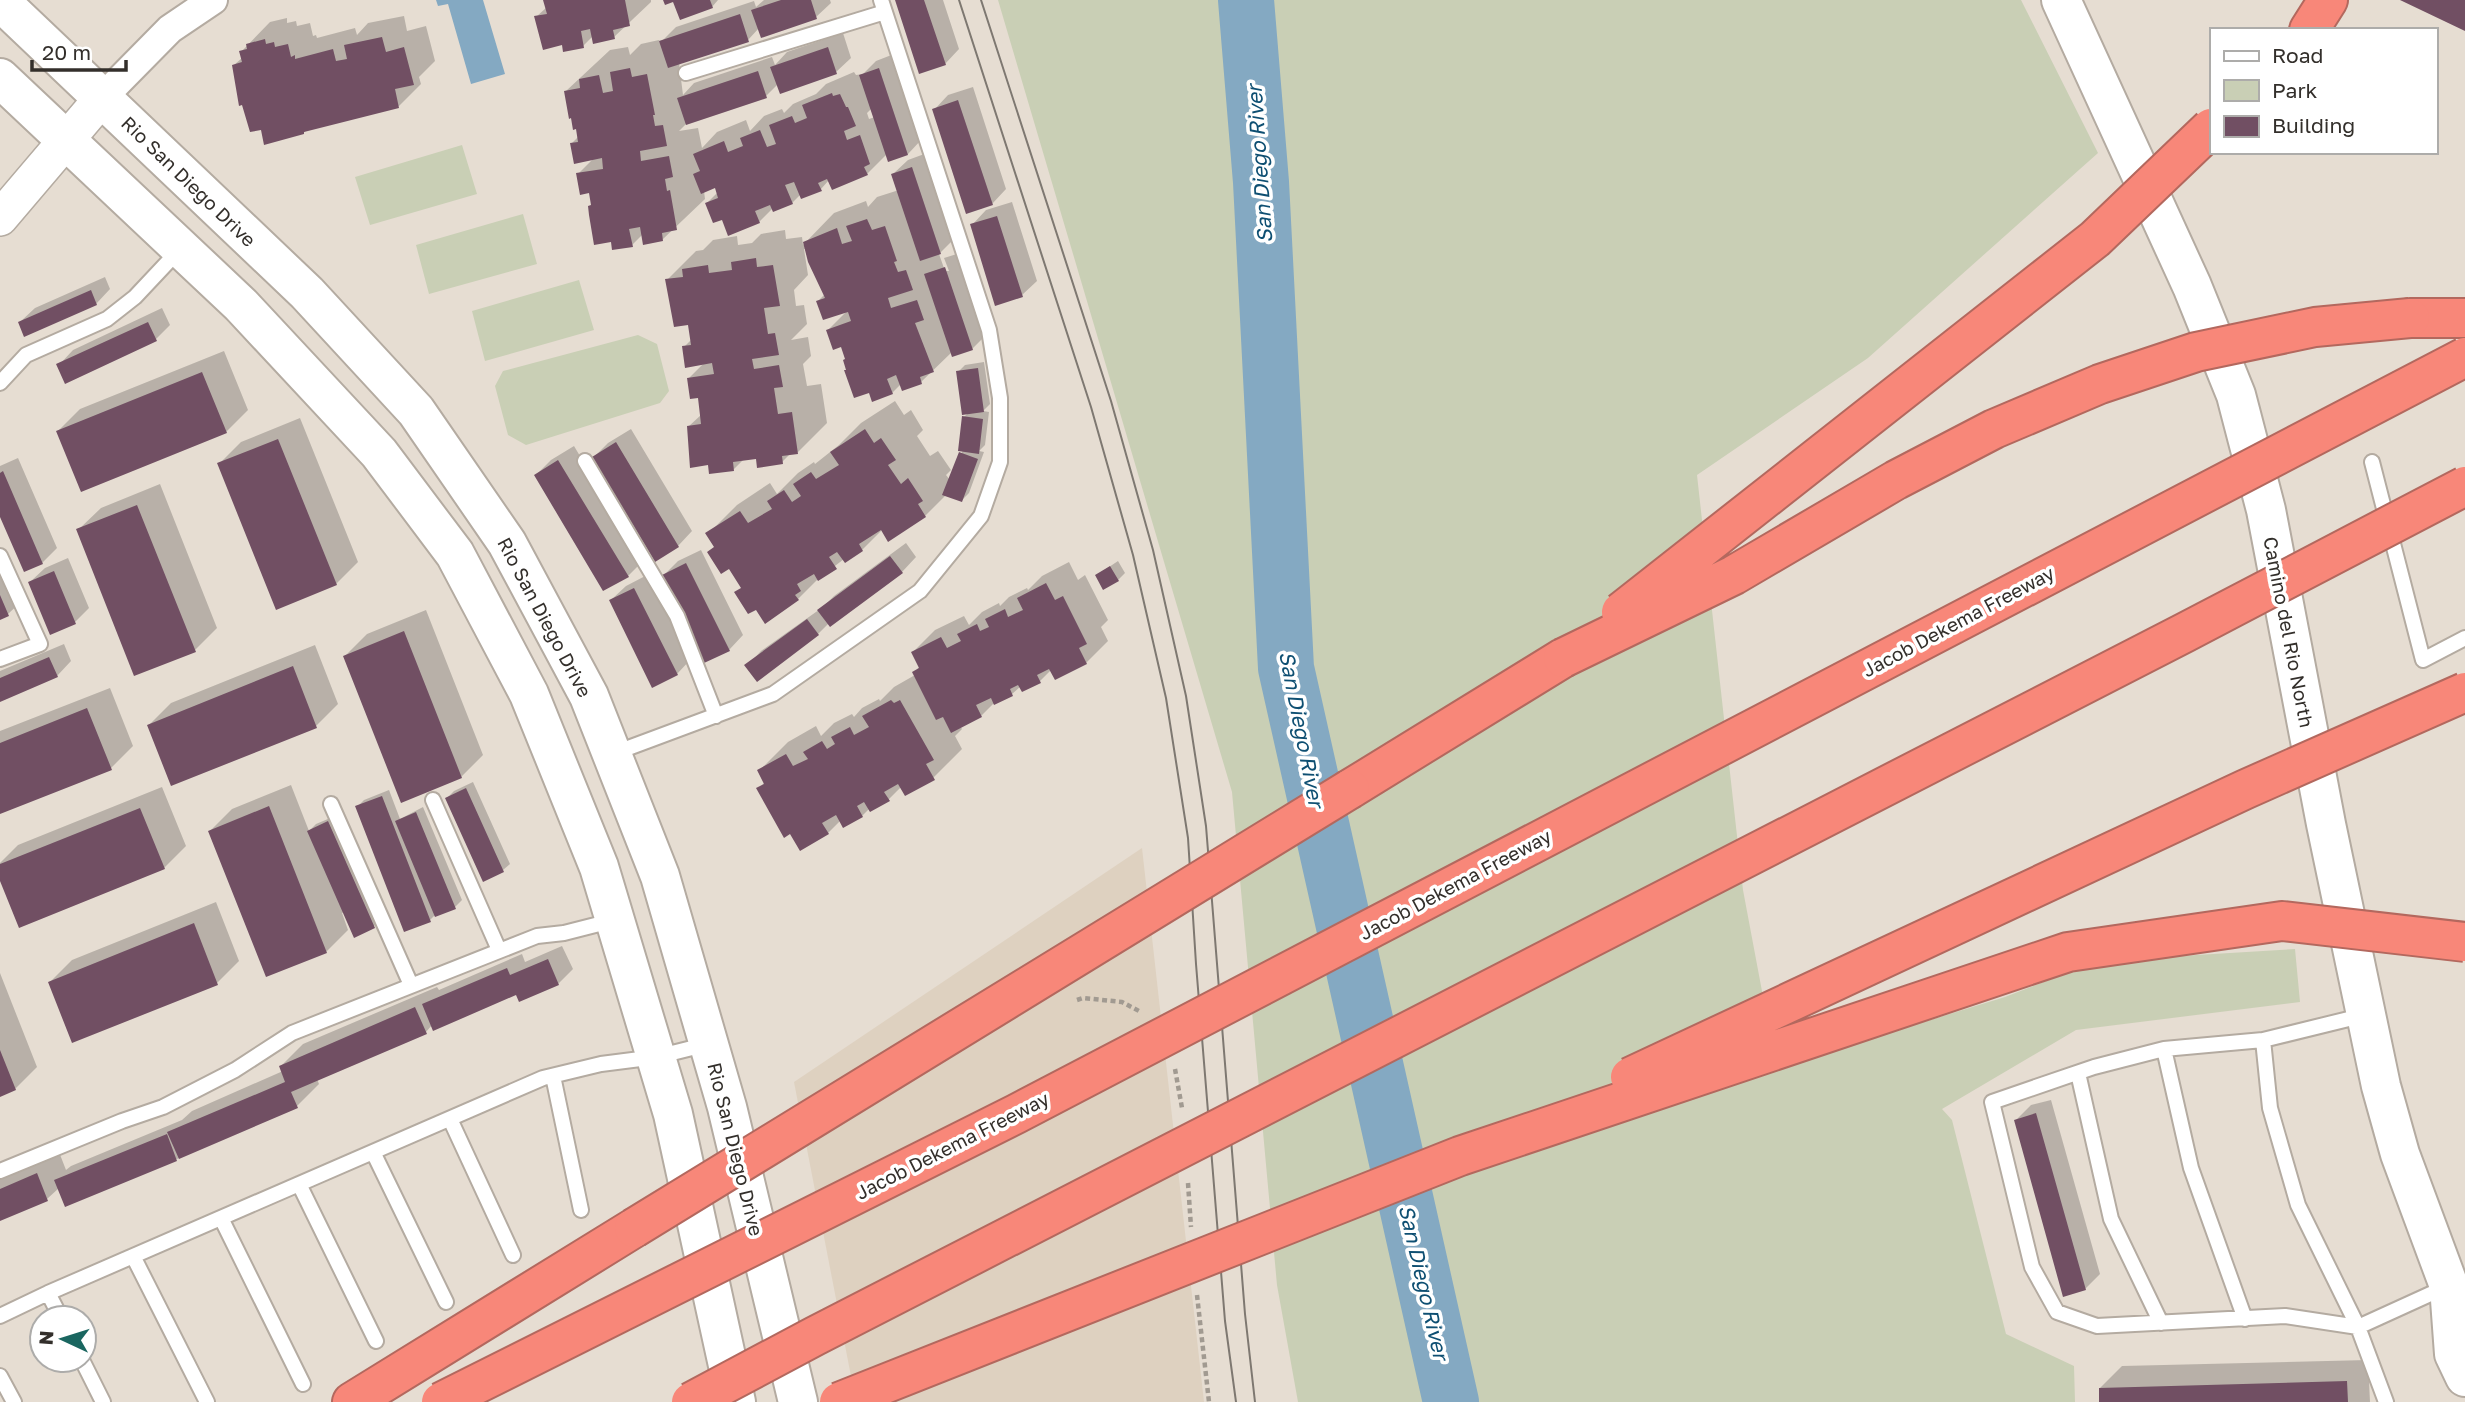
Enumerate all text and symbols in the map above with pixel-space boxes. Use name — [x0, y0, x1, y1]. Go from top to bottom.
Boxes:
scale bar — [32, 28, 126, 72]
legend — [2210, 28, 2437, 154]
text: 20 m — [42, 39, 91, 65]
text: Road — [2272, 42, 2323, 68]
text: Park — [2272, 77, 2318, 103]
water label: San Diego River — [1240, 81, 1277, 244]
street label: Rio San Diego Drive — [117, 111, 261, 251]
text: Building — [2272, 112, 2355, 138]
street label: Rio San Diego Drive — [493, 533, 597, 701]
street label: Camino del Rio North — [2259, 535, 2319, 729]
street label: Jacob Dekema Freeway — [1858, 560, 2058, 681]
water label: San Diego River — [1274, 649, 1330, 812]
street label: Jacob Dekema Freeway — [1355, 823, 1555, 944]
street label: Rio San Diego Drive — [703, 1060, 769, 1238]
street label: Jacob Dekema Freeway — [852, 1086, 1053, 1204]
water label: San Diego River — [1394, 1202, 1455, 1365]
north arrow — [28, 1304, 98, 1374]
text: N — [34, 1330, 58, 1346]

